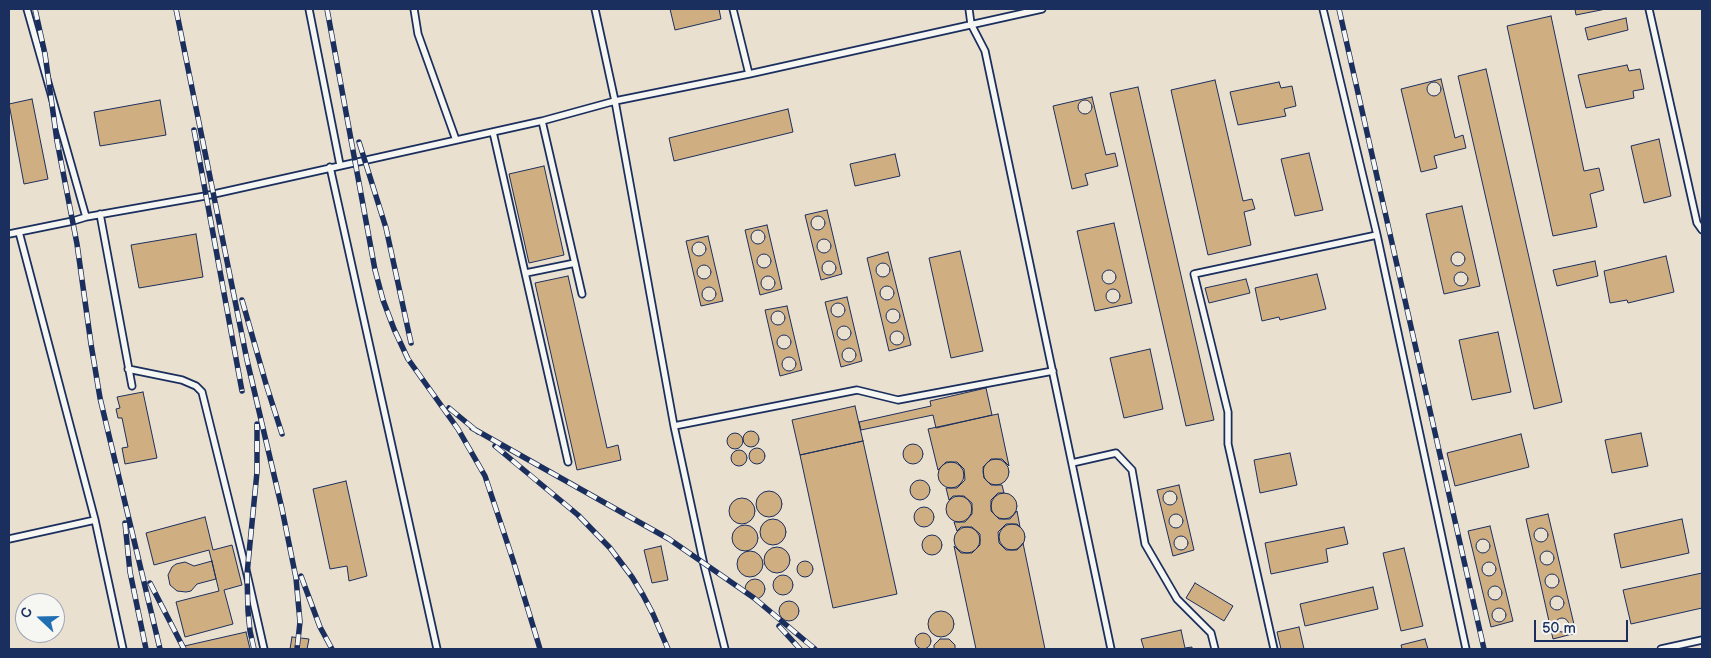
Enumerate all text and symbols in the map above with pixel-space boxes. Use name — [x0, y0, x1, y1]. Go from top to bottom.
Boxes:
north arrow — [15, 593, 65, 643]
text: С — [17, 605, 36, 620]
scale bar — [1536, 610, 1630, 642]
text: 50 m — [1542, 619, 1576, 638]

